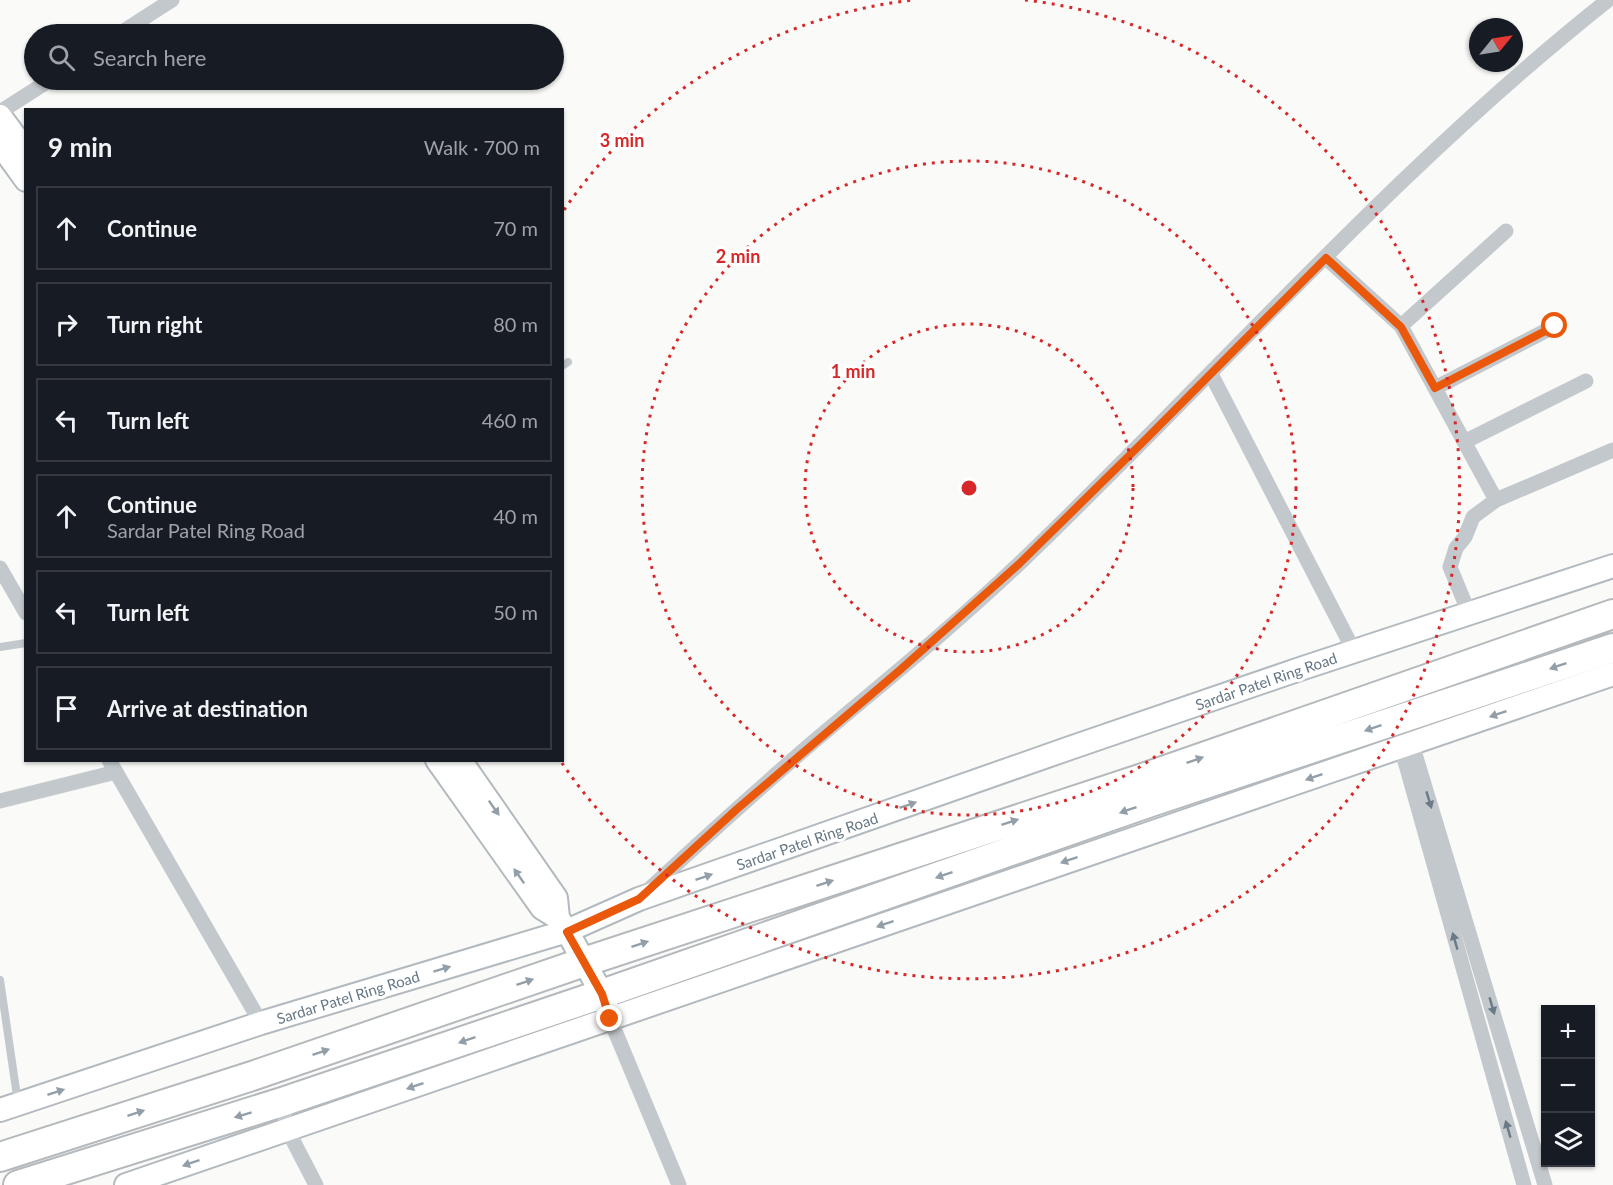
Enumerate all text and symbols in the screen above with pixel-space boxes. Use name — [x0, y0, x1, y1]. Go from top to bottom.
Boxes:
north arrow — [1469, 18, 1523, 72]
search box — [24, 24, 564, 90]
icon: search — [45, 41, 78, 74]
text: Search here — [93, 44, 206, 71]
text: 3 min — [600, 129, 644, 151]
text: 9 min — [48, 131, 112, 163]
text: Walk · 700 m — [424, 135, 540, 159]
icon: ahead — [50, 212, 83, 245]
text: Continue — [107, 215, 197, 242]
text: 70 m — [493, 216, 538, 240]
text: 2 min — [716, 245, 760, 267]
icon: right — [50, 308, 83, 341]
text: Turn right — [107, 311, 202, 338]
text: 80 m — [493, 312, 538, 336]
route start — [1541, 312, 1567, 338]
text: 1 min — [831, 360, 875, 382]
icon: left — [50, 404, 83, 437]
text: Turn left — [107, 407, 189, 434]
text: 460 m — [482, 408, 538, 432]
centre of rings — [959, 478, 979, 498]
text: Continue — [107, 491, 197, 518]
icon: ahead — [50, 500, 83, 533]
text: 40 m — [493, 504, 538, 528]
text: Sardar Patel Ring Road — [107, 518, 305, 542]
icon: left — [50, 596, 83, 629]
text: Turn left — [107, 599, 189, 626]
text: 50 m — [493, 600, 538, 624]
street label: Sardar Patel Ring Road — [1193, 648, 1339, 714]
one-way arrow — [1548, 662, 1566, 672]
icon: arrive — [50, 692, 83, 725]
text: Arrive at destination — [107, 695, 308, 722]
one-way arrow — [1489, 710, 1507, 720]
one-way arrow — [1364, 724, 1382, 733]
one-way arrow — [1186, 754, 1204, 764]
one-way arrow — [1305, 773, 1323, 782]
one-way arrow — [1425, 791, 1434, 809]
one-way arrow — [488, 800, 500, 816]
one-way arrow — [899, 800, 917, 810]
one-way arrow — [1119, 806, 1137, 816]
street label: Sardar Patel Ring Road — [734, 808, 880, 874]
one-way arrow — [1001, 816, 1019, 826]
one-way arrow — [1060, 856, 1078, 866]
one-way arrow — [513, 869, 525, 885]
one-way arrow — [935, 870, 953, 880]
one-way arrow — [695, 871, 713, 881]
one-way arrow — [816, 878, 834, 887]
one-way arrow — [876, 920, 894, 929]
one-way arrow — [1450, 932, 1459, 950]
one-way arrow — [631, 939, 649, 948]
one-way arrow — [433, 964, 451, 973]
street label: Sardar Patel Ring Road — [274, 967, 422, 1027]
one-way arrow — [516, 977, 534, 987]
one-way arrow — [1488, 997, 1497, 1015]
route end — [596, 1005, 622, 1031]
map controls — [1541, 1005, 1595, 1167]
button: + — [1541, 1005, 1595, 1059]
one-way arrow — [458, 1035, 476, 1045]
one-way arrow — [312, 1047, 330, 1057]
button: − — [1541, 1059, 1595, 1113]
one-way arrow — [406, 1081, 424, 1091]
one-way arrow — [47, 1086, 65, 1096]
one-way arrow — [127, 1108, 145, 1117]
one-way arrow — [234, 1111, 252, 1120]
button: layers — [1541, 1113, 1595, 1167]
one-way arrow — [1503, 1120, 1512, 1138]
one-way arrow — [182, 1158, 200, 1168]

